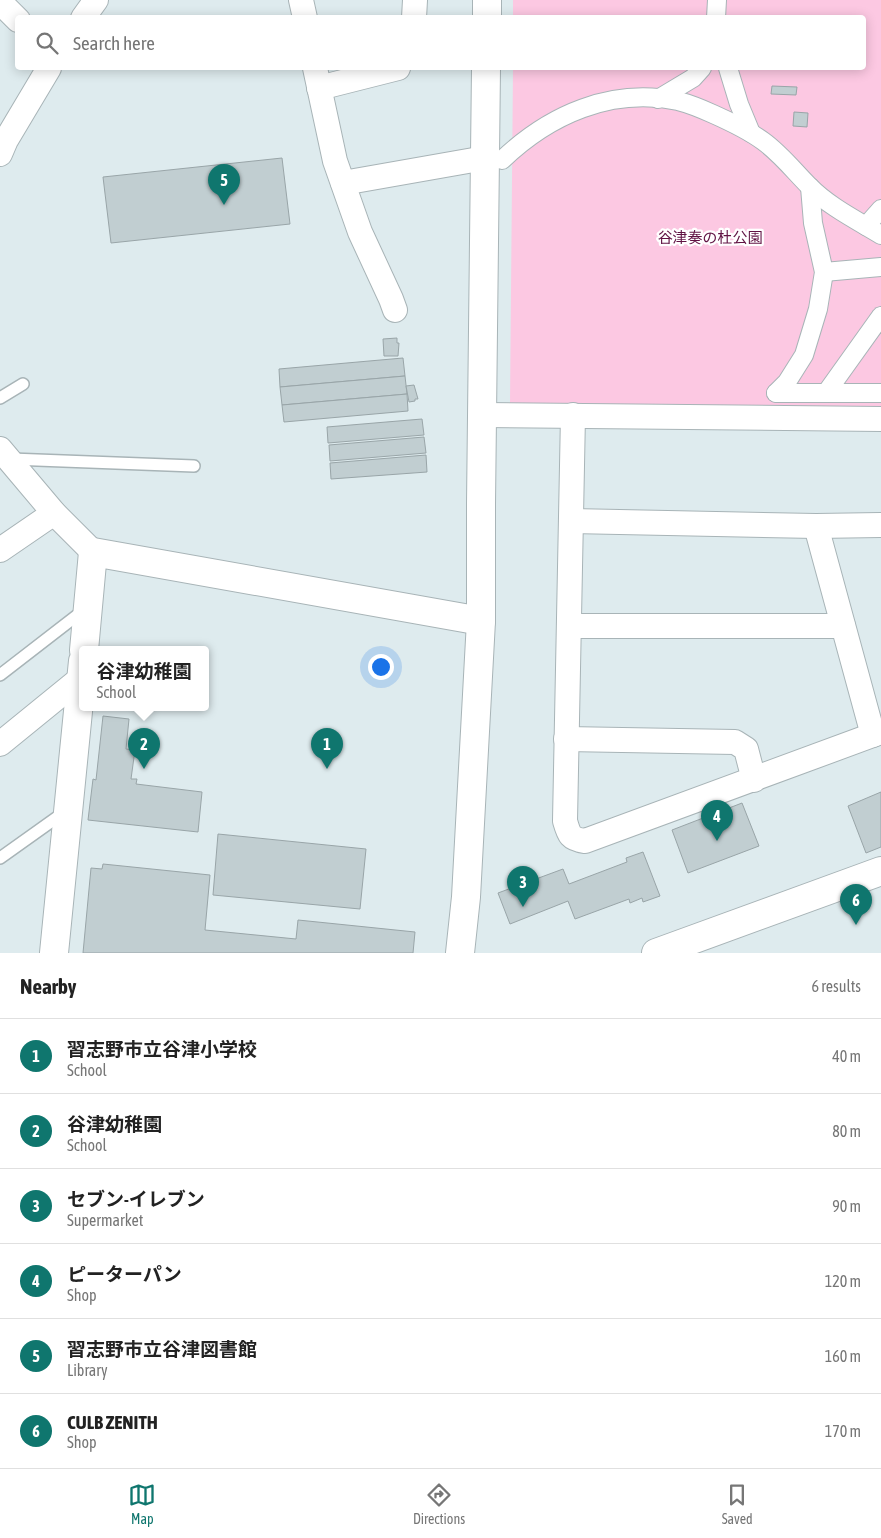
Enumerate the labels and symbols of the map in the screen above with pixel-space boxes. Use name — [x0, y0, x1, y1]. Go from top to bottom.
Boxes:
pin: 5 — [208, 164, 240, 205]
park label: 谷津奏の杜公園 — [657, 229, 763, 246]
your location — [368, 654, 394, 680]
pin: 2 — [128, 728, 160, 769]
pin: 1 — [311, 728, 343, 769]
pin: 4 — [701, 800, 733, 841]
pin: 3 — [507, 866, 539, 907]
pin: 6 — [840, 884, 872, 925]

